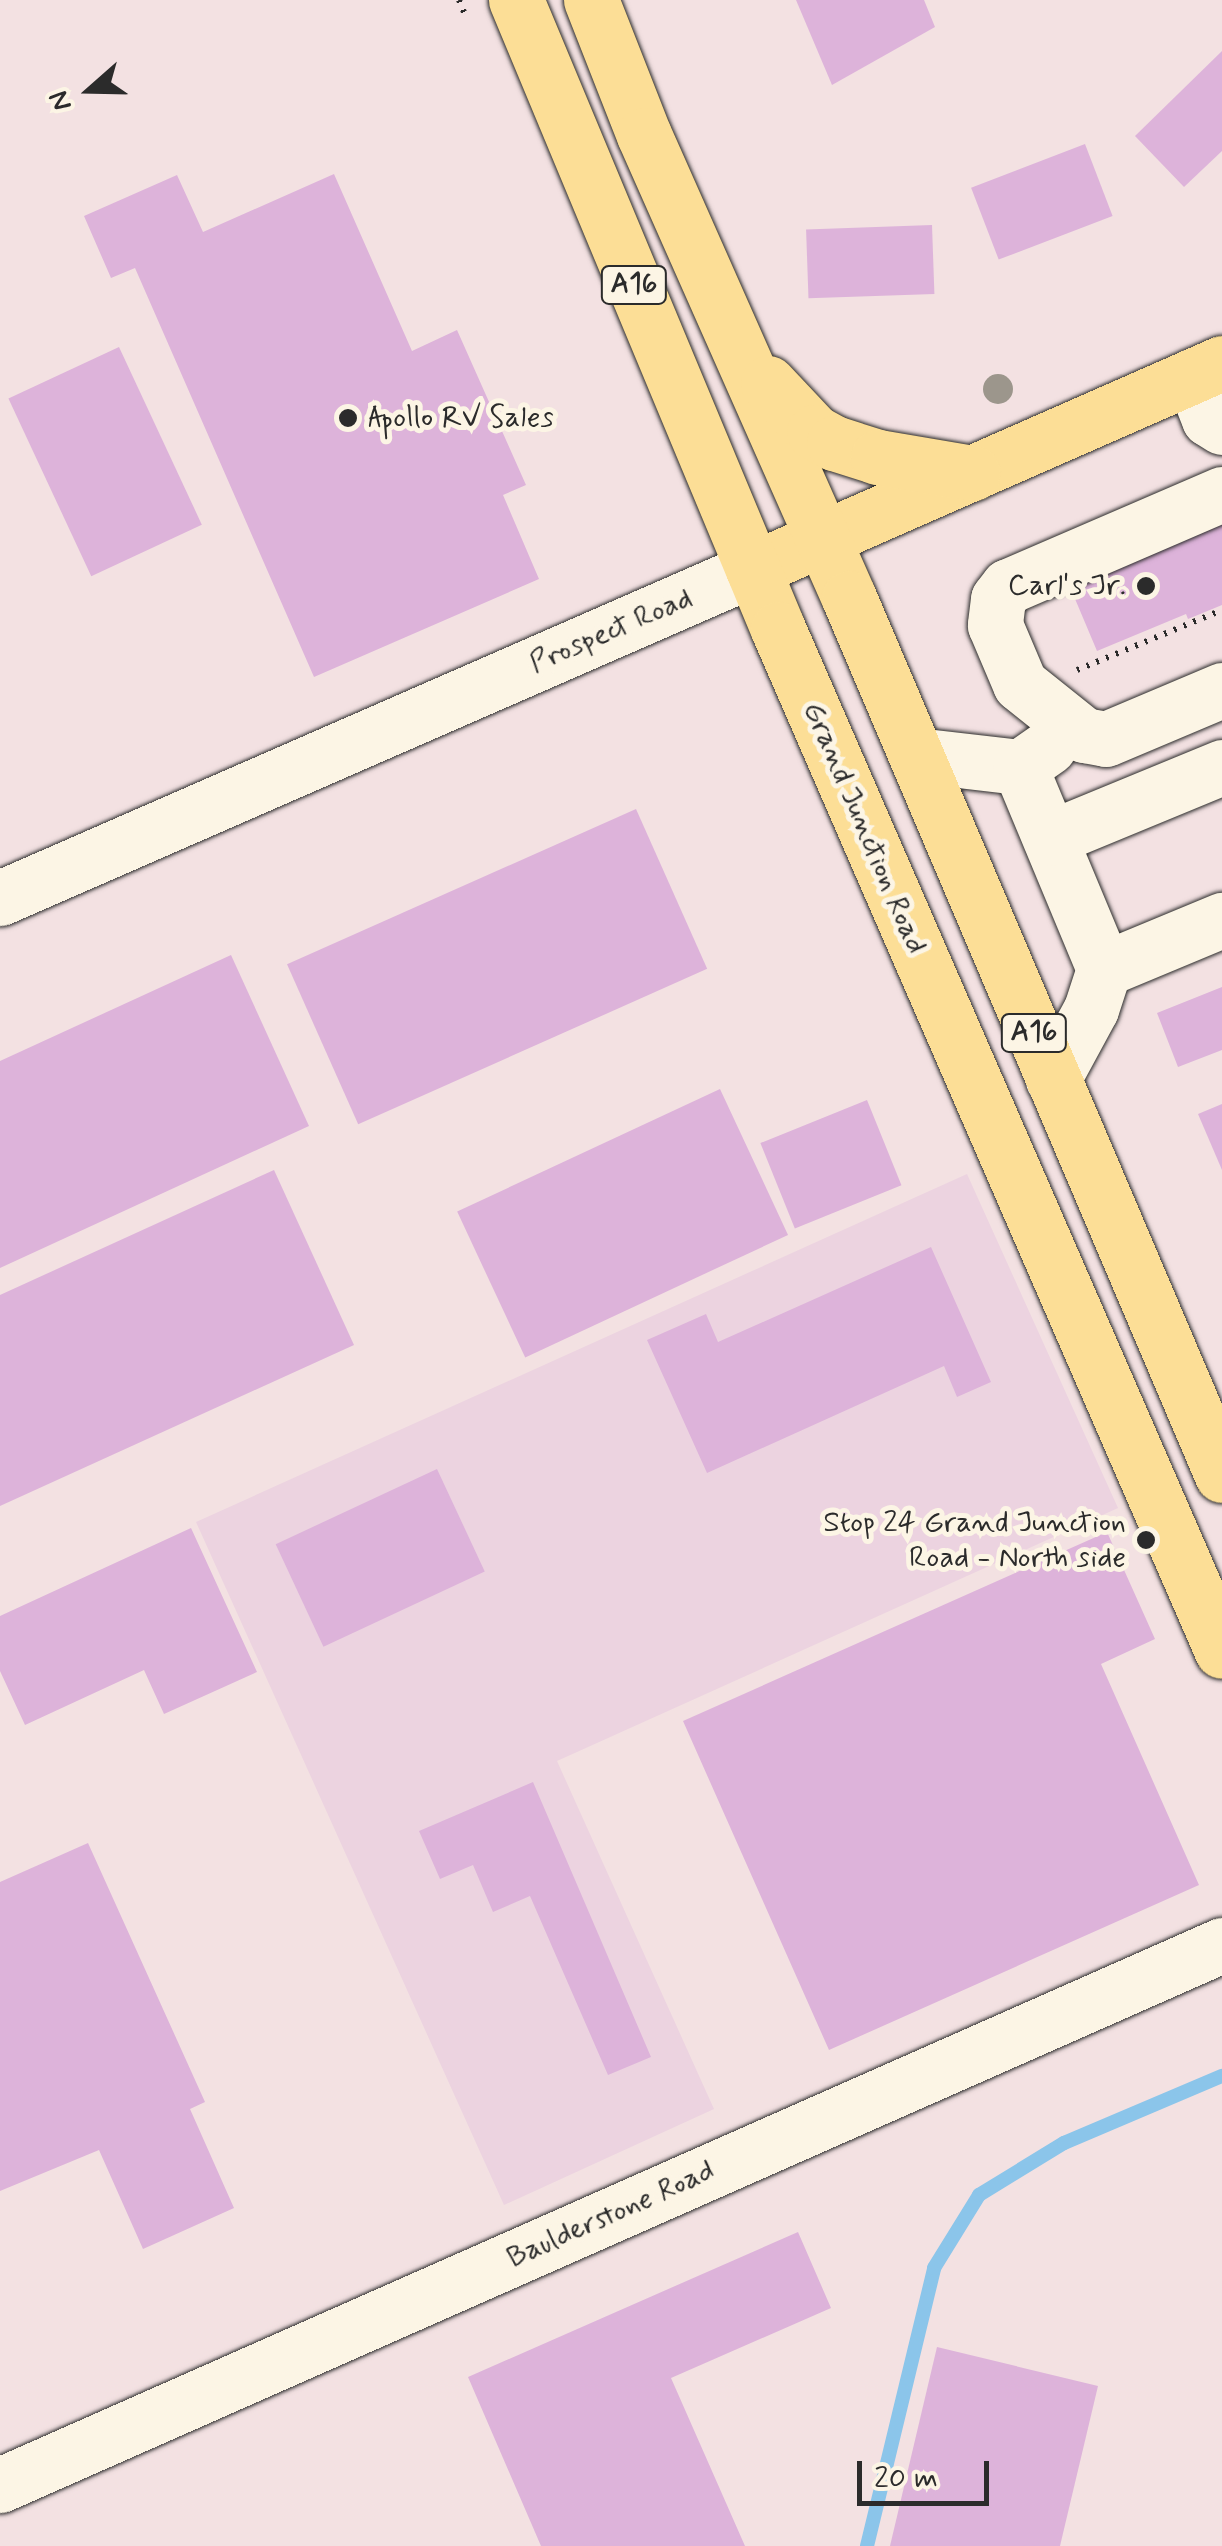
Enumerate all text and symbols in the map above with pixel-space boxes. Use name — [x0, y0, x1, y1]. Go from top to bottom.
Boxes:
north arrow — [40, 40, 140, 140]
text: N — [41, 85, 82, 116]
road number: A16 — [599, 262, 669, 308]
place label: Apollo RV Sales — [368, 400, 552, 436]
marker: Apollo RV Sales — [337, 407, 359, 429]
place label: Carl's Jr. — [1007, 568, 1126, 604]
marker: Carl's Jr. — [1135, 575, 1157, 597]
street label: Prospect Road — [524, 581, 698, 681]
street label: Grand Junction Road — [795, 698, 933, 958]
road number: A16 — [999, 1010, 1069, 1056]
place label: Stop 24 Grand Junction Road - North side — [827, 1505, 1126, 1576]
marker: Stop 24 Grand Junction Road - North side — [1135, 1529, 1157, 1551]
street label: Baulderstone Road — [501, 2153, 721, 2277]
scale bar — [862, 2441, 994, 2503]
text: 20 m — [874, 2459, 938, 2498]

